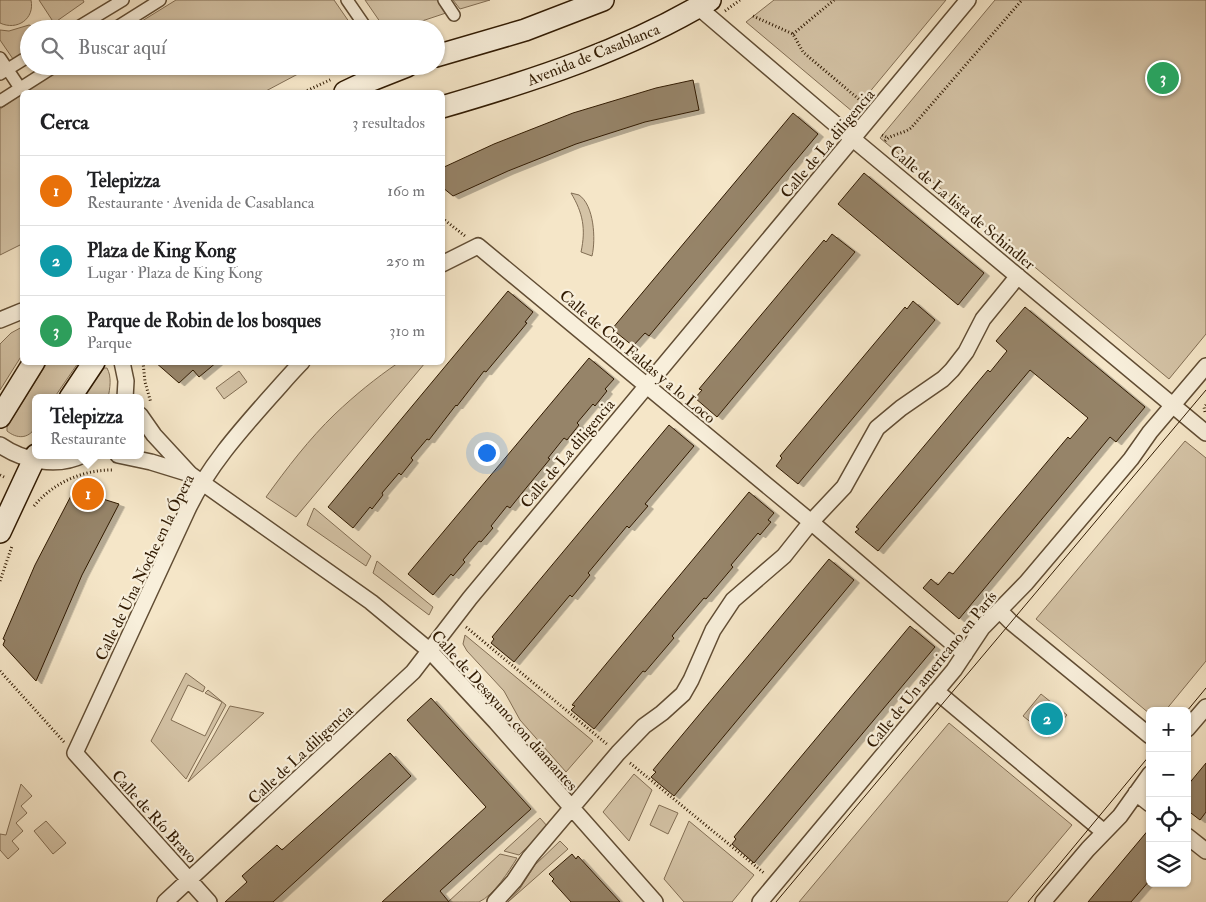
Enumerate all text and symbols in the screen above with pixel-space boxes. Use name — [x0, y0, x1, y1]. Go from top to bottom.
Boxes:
street label: Avenida de Casablanca — [523, 19, 663, 91]
search box — [20, 20, 445, 75]
icon: search — [38, 34, 66, 62]
text: Buscar aquí — [78, 36, 166, 60]
pin: 3 — [1147, 59, 1179, 97]
street label: Calle de La diligencia — [776, 85, 880, 202]
text: Cerca — [40, 109, 89, 136]
text: 3 resultados — [352, 113, 425, 133]
street label: Calle de La lista de Schindler — [886, 141, 1039, 274]
text: Telepizza — [87, 169, 160, 193]
text: 1 — [53, 181, 59, 201]
text: 160 m — [387, 181, 425, 201]
text: Restaurante · Avenida de Casablanca — [87, 193, 314, 213]
text: Plaza de King Kong — [87, 239, 236, 263]
text: 2 — [52, 251, 60, 271]
text: 250 m — [386, 251, 425, 271]
text: Lugar · Plaza de King Kong — [87, 263, 262, 283]
street label: Calle de Con Faldas y a lo Loco — [555, 286, 720, 428]
text: Parque de Robin de los bosques — [87, 309, 321, 333]
text: 3 — [53, 321, 59, 341]
text: 310 m — [389, 321, 425, 341]
text: Parque — [87, 333, 132, 353]
popup — [32, 394, 144, 459]
street label: Calle de La diligencia — [516, 395, 620, 512]
text: Telepizza — [50, 405, 123, 429]
text: Restaurante — [50, 429, 126, 449]
your location — [474, 440, 500, 466]
street label: Calle de Una Noche en la Ópera — [90, 470, 200, 664]
pin: 1 — [72, 475, 104, 513]
street label: Calle de Un americano en París — [862, 587, 1001, 752]
street label: Calle de Desayuno con diamantes — [427, 626, 582, 795]
pin: 2 — [1031, 700, 1063, 738]
street label: Calle de La diligencia — [244, 701, 358, 809]
map controls — [1146, 707, 1191, 887]
button: + — [1146, 707, 1191, 752]
button: − — [1146, 752, 1191, 797]
street label: Calle de Río Bravo — [107, 766, 201, 868]
button: locate — [1146, 797, 1191, 842]
button: layers — [1146, 842, 1191, 887]

